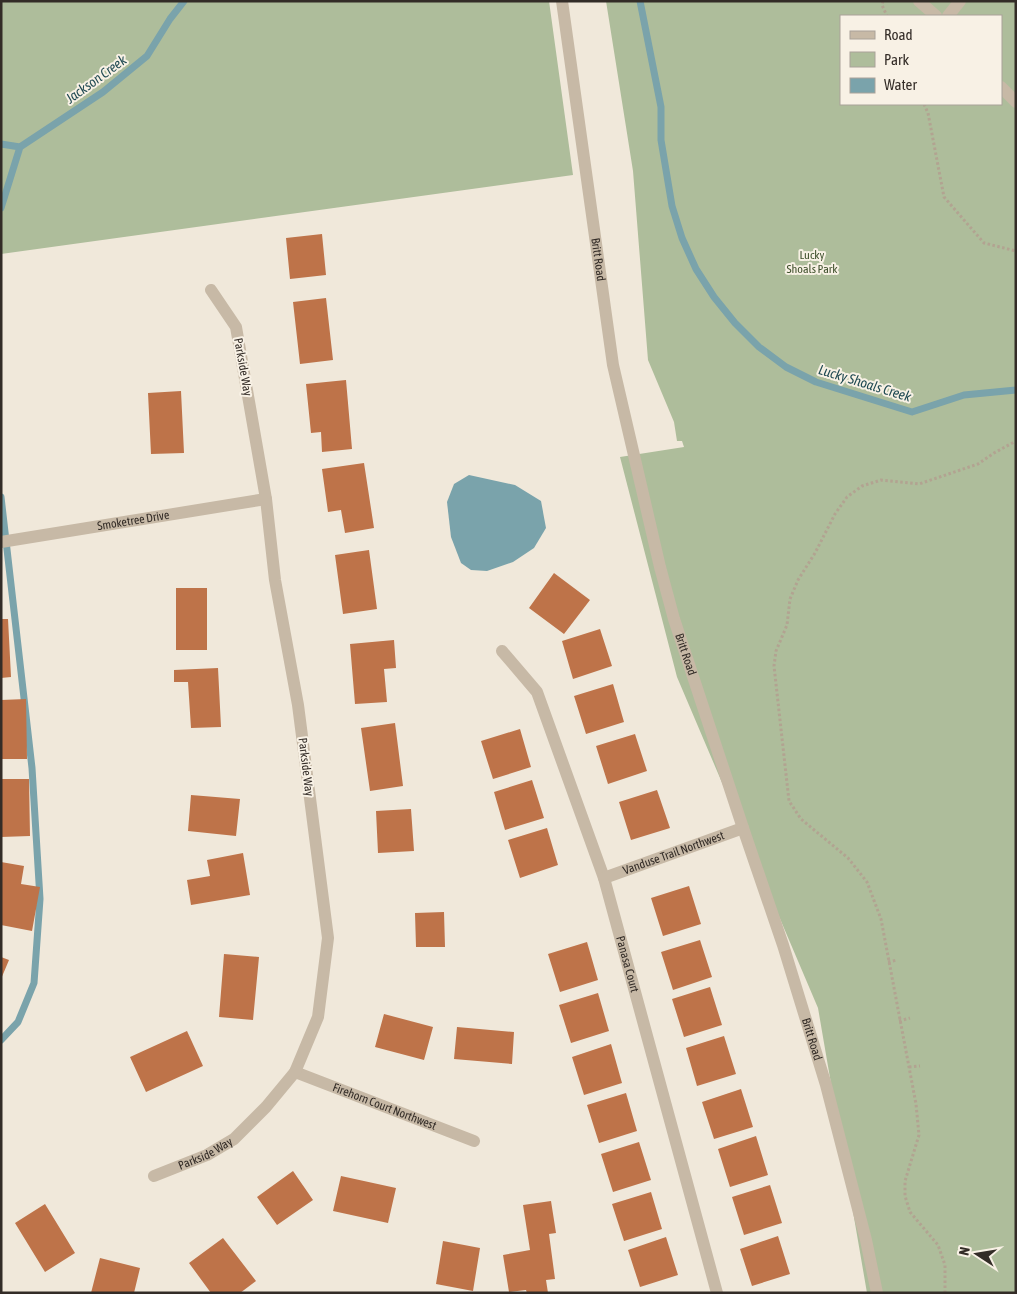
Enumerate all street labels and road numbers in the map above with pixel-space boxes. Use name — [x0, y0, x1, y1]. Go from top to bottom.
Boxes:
street label: Britt Road — [588, 237, 608, 282]
street label: Parkside Way — [231, 337, 255, 397]
street label: Smoketree Drive — [96, 508, 170, 533]
street label: Britt Road — [672, 631, 699, 677]
street label: Parkside Way — [295, 737, 317, 797]
street label: Vanduse Trail Northwest — [621, 828, 727, 878]
street label: Panasa Court — [613, 934, 642, 995]
street label: Britt Road — [799, 1016, 825, 1062]
street label: Firehorn Court Northwest — [331, 1080, 439, 1133]
street label: Parkside Way — [176, 1134, 235, 1173]

